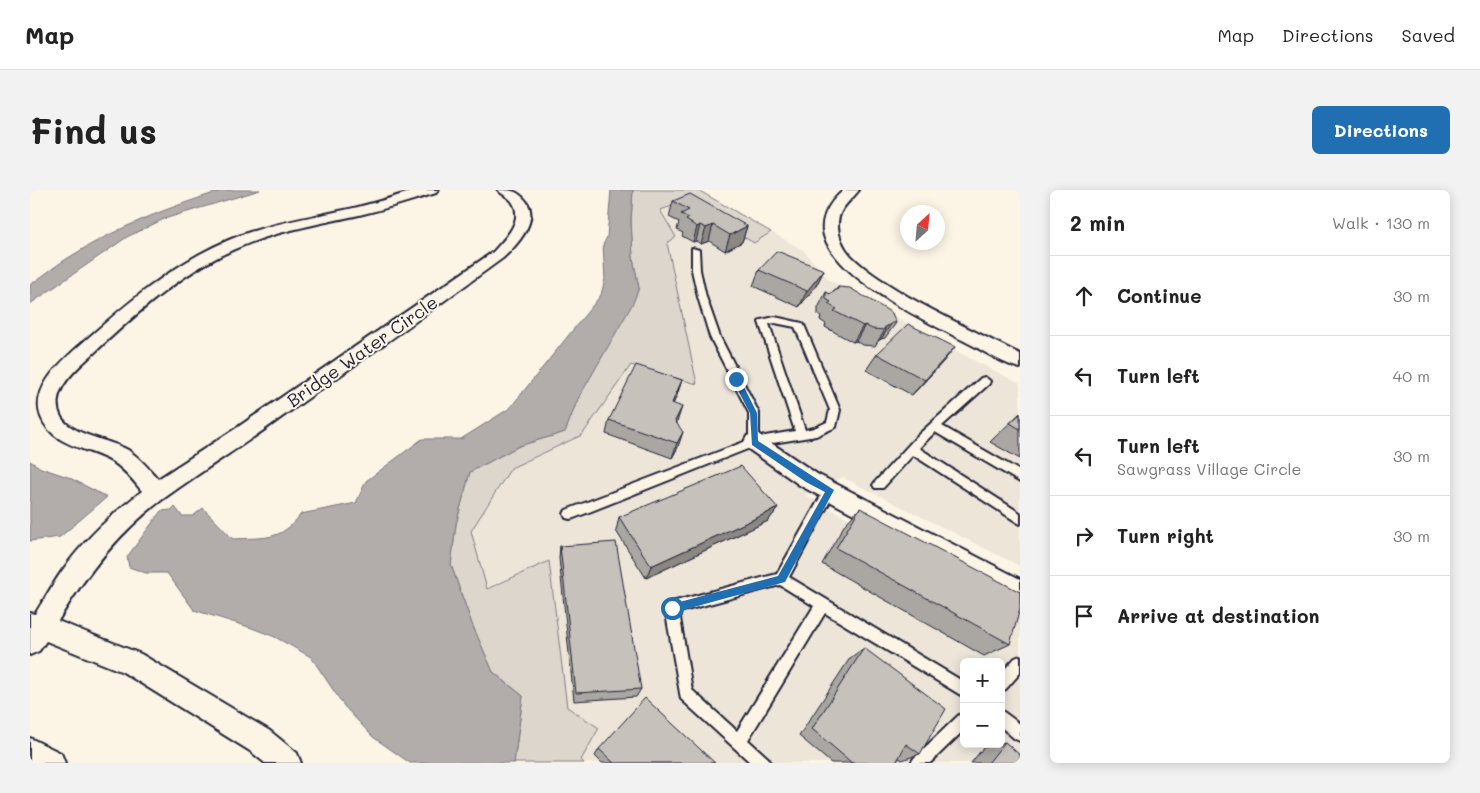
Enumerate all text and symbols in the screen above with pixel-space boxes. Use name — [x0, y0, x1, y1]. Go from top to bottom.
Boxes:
text: Map — [25, 19, 74, 50]
text: Map — [1217, 23, 1254, 47]
text: Directions — [1282, 23, 1374, 47]
text: Saved — [1402, 23, 1455, 47]
button: Directions — [1312, 106, 1450, 154]
text: Find us — [30, 107, 157, 153]
north arrow — [900, 205, 945, 250]
text: 2 min — [1070, 209, 1125, 236]
text: Walk · 130 m — [1332, 212, 1430, 233]
icon: ahead — [1070, 282, 1098, 310]
text: Continue — [1117, 283, 1202, 308]
text: 30 m — [1393, 285, 1430, 306]
street label: Bridge Water Circle — [282, 290, 442, 412]
icon: left — [1070, 362, 1098, 390]
text: Turn left — [1117, 363, 1200, 388]
text: 40 m — [1393, 365, 1430, 386]
route end — [725, 368, 748, 391]
text: Turn left — [1117, 433, 1200, 458]
icon: left — [1070, 442, 1098, 470]
text: 30 m — [1393, 445, 1430, 466]
text: Sawgrass Village Circle — [1117, 458, 1302, 479]
icon: right — [1070, 522, 1098, 550]
text: Turn right — [1117, 523, 1214, 548]
text: 30 m — [1393, 525, 1430, 546]
route start — [661, 597, 684, 620]
icon: arrive — [1070, 602, 1098, 630]
text: Arrive at destination — [1117, 603, 1320, 628]
map controls — [960, 658, 1005, 748]
button: + — [960, 658, 1005, 703]
button: − — [960, 703, 1005, 748]

